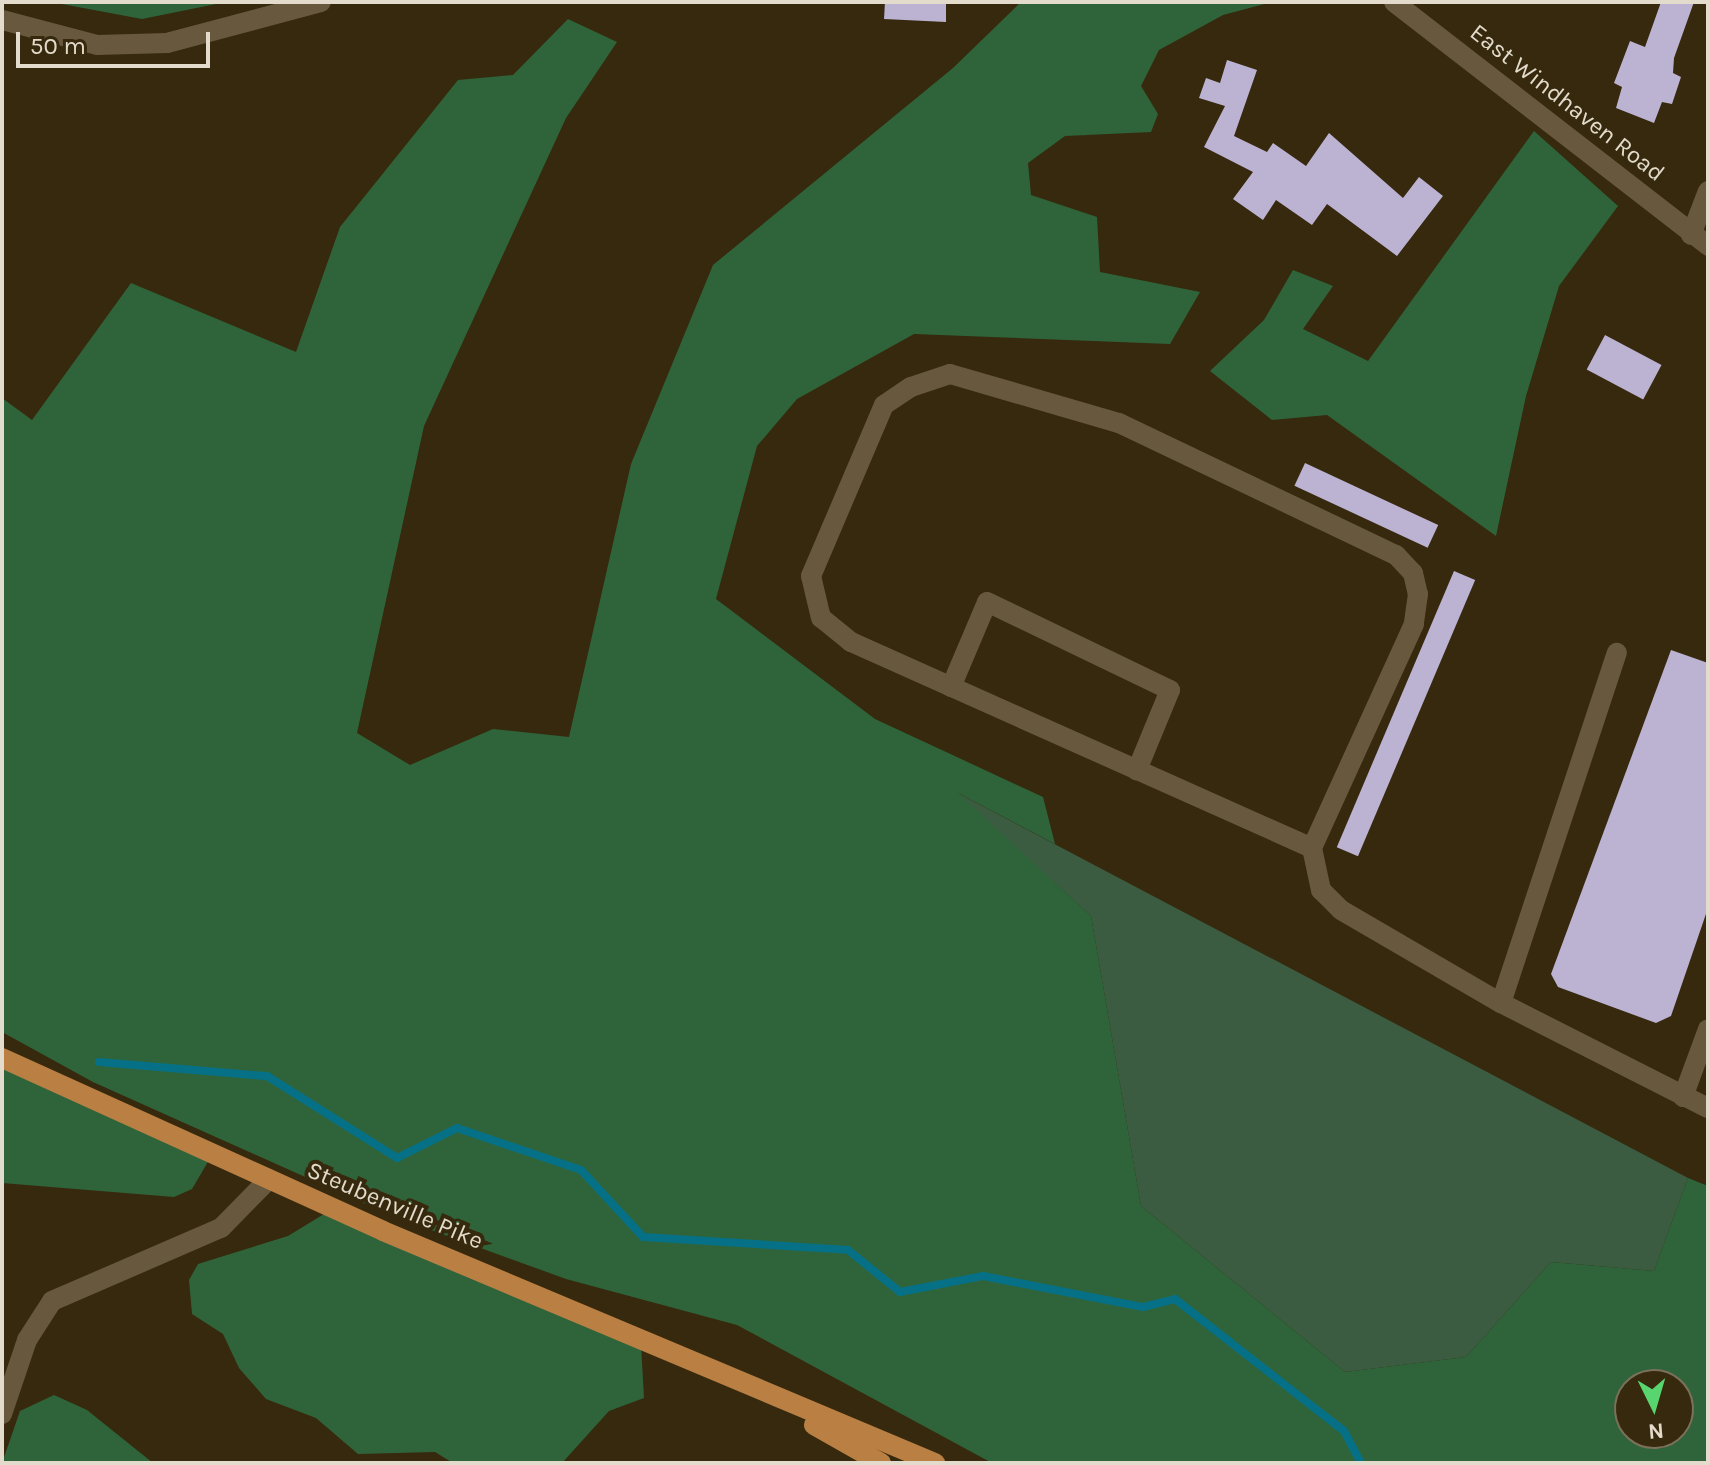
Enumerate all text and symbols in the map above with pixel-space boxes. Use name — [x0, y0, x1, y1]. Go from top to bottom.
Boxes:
scale bar — [20, 16, 214, 66]
street label: East Windhaven Road — [1464, 18, 1670, 188]
text: 50 m — [30, 32, 86, 60]
street label: Steubenville Pike — [303, 1156, 487, 1256]
north arrow — [1614, 1369, 1694, 1449]
text: N — [1647, 1417, 1665, 1445]

